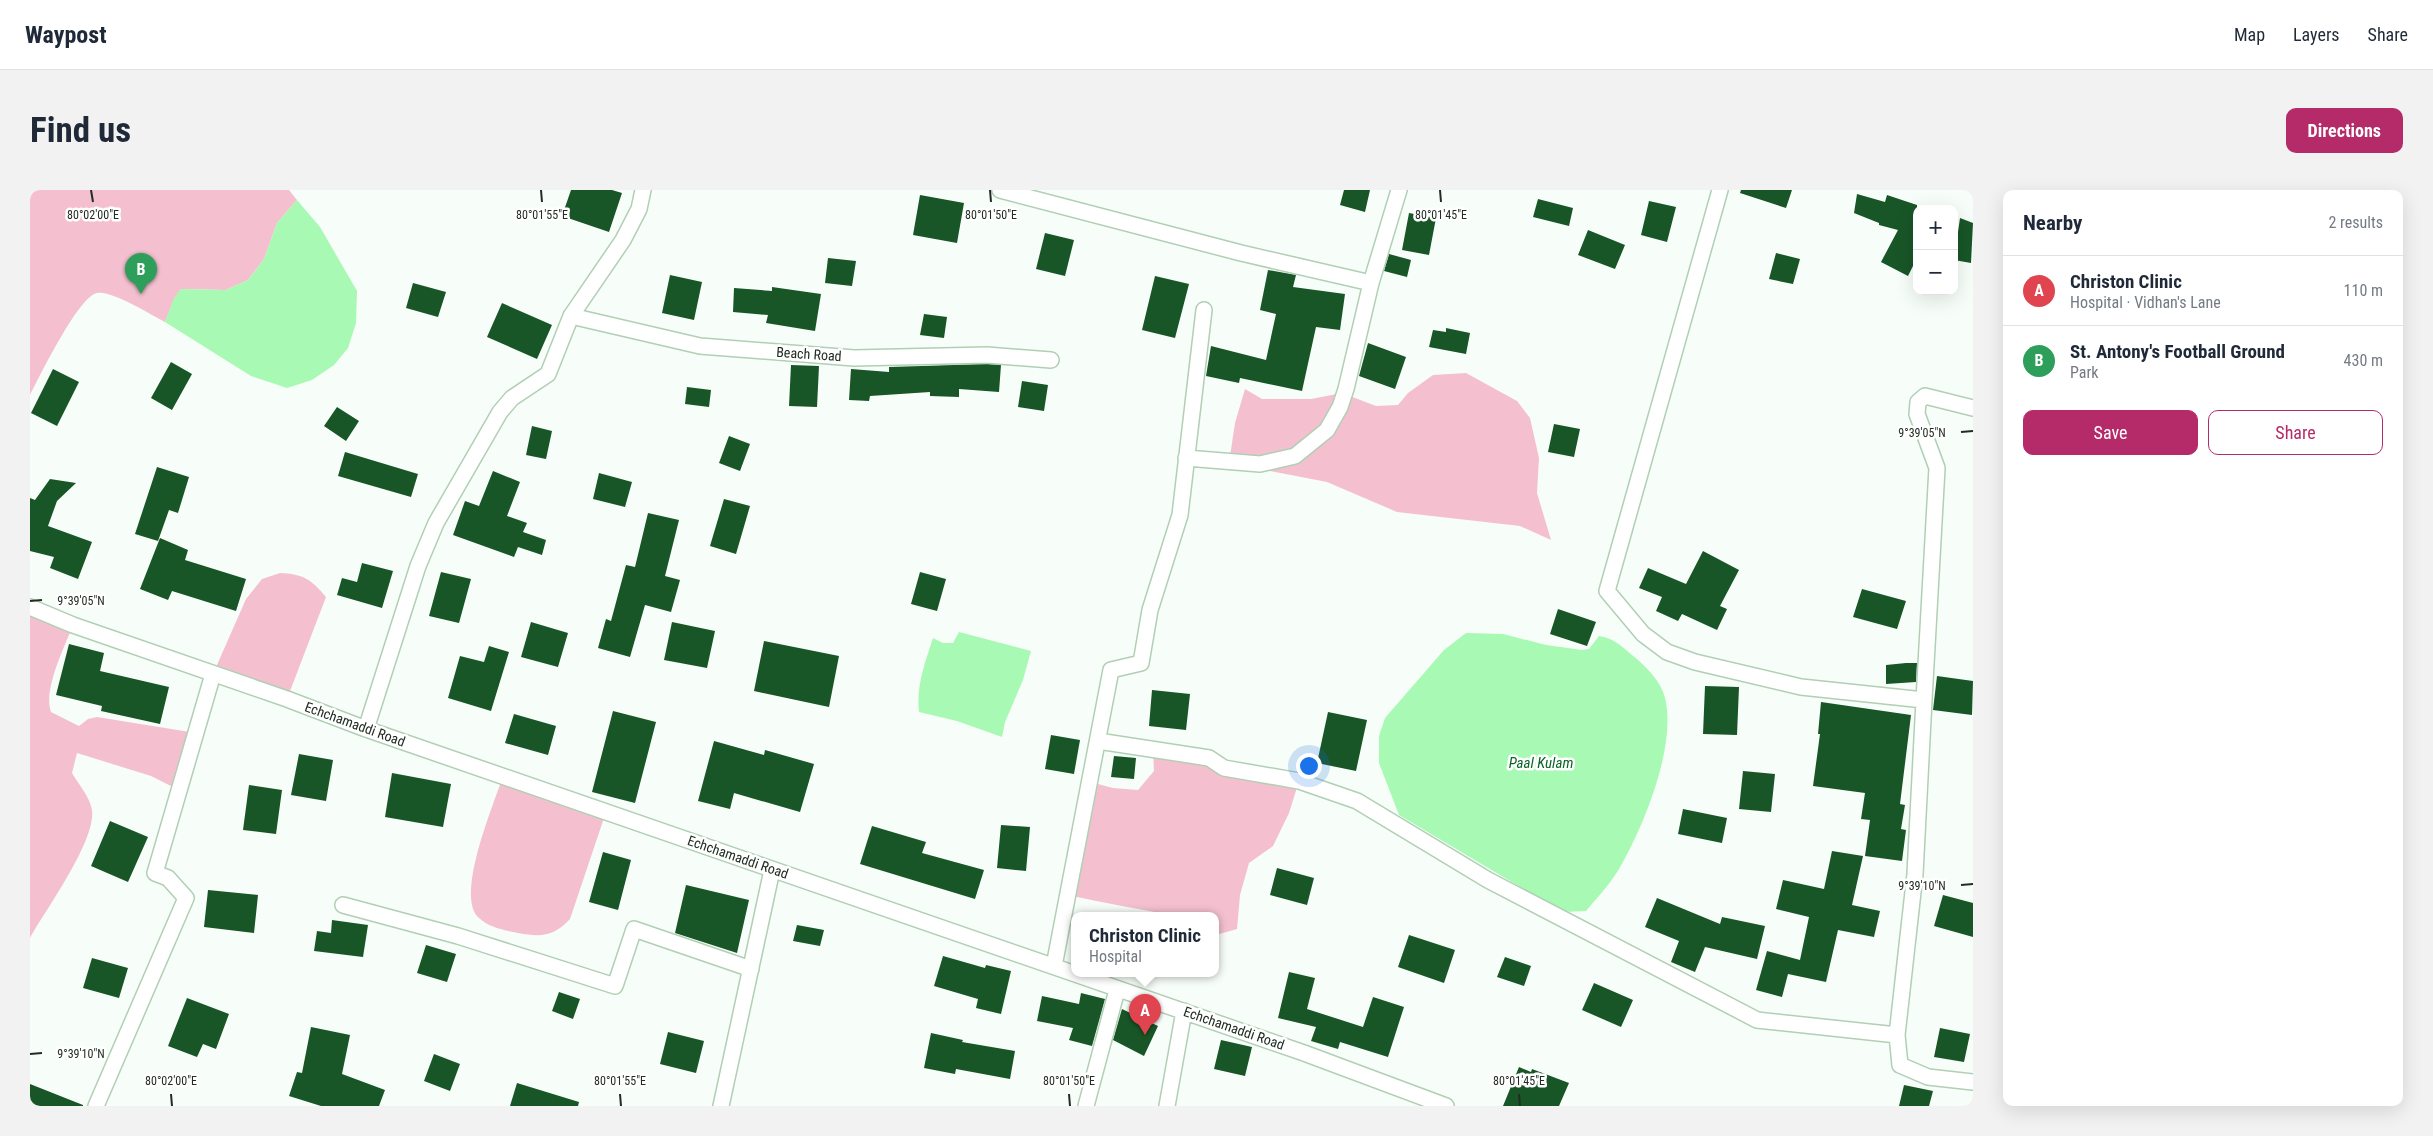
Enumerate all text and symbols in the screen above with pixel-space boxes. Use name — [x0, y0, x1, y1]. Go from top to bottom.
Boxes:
text: Waypost — [25, 21, 107, 49]
text: Map — [2234, 24, 2265, 45]
text: Layers — [2293, 24, 2340, 45]
text: Share — [2368, 24, 2408, 45]
button: Directions — [2286, 108, 2403, 153]
text: Find us — [30, 110, 131, 151]
map controls — [1913, 205, 1958, 295]
button: + — [1913, 205, 1958, 250]
text: 80°02'00"E — [67, 208, 119, 222]
text: 80°01'55"E — [516, 208, 568, 222]
text: 80°01'50"E — [965, 208, 1017, 222]
text: 80°01'45"E — [1415, 208, 1467, 222]
text: Nearby — [2023, 211, 2082, 235]
text: 2 results — [2328, 213, 2383, 232]
button: − — [1913, 250, 1958, 295]
pin: B — [125, 253, 157, 294]
text: Christon Clinic — [2070, 270, 2182, 293]
text: A — [2034, 281, 2044, 300]
text: 110 m — [2344, 281, 2383, 300]
text: Hospital · Vidhan's Lane — [2070, 293, 2221, 312]
text: St. Antony's Football Ground — [2070, 340, 2285, 363]
street label: Beach Road — [776, 344, 842, 364]
text: B — [2035, 351, 2043, 370]
text: 430 m — [2344, 351, 2383, 370]
text: Park — [2070, 363, 2099, 382]
button: Save — [2023, 410, 2198, 455]
button: Share — [2208, 410, 2383, 455]
text: 9°39'05"N — [1898, 426, 1946, 440]
text: 9°39'05"N — [57, 594, 105, 608]
street label: Echchamaddi Road — [303, 698, 407, 750]
your location — [1296, 753, 1322, 779]
water label: Paal Kulam — [1509, 754, 1573, 772]
street label: Echchamaddi Road — [685, 832, 791, 882]
text: 9°39'10"N — [1898, 879, 1946, 893]
popup — [1071, 912, 1219, 977]
text: Christon Clinic — [1089, 924, 1201, 947]
text: Hospital — [1089, 947, 1142, 966]
pin: A — [1129, 994, 1161, 1035]
street label: Echchamaddi Road — [1181, 1003, 1287, 1053]
text: 9°39'10"N — [57, 1047, 105, 1061]
text: 80°02'00"E — [145, 1074, 197, 1088]
text: 80°01'55"E — [594, 1074, 646, 1088]
text: 80°01'50"E — [1043, 1074, 1095, 1088]
text: 80°01'45"E — [1493, 1074, 1545, 1088]

